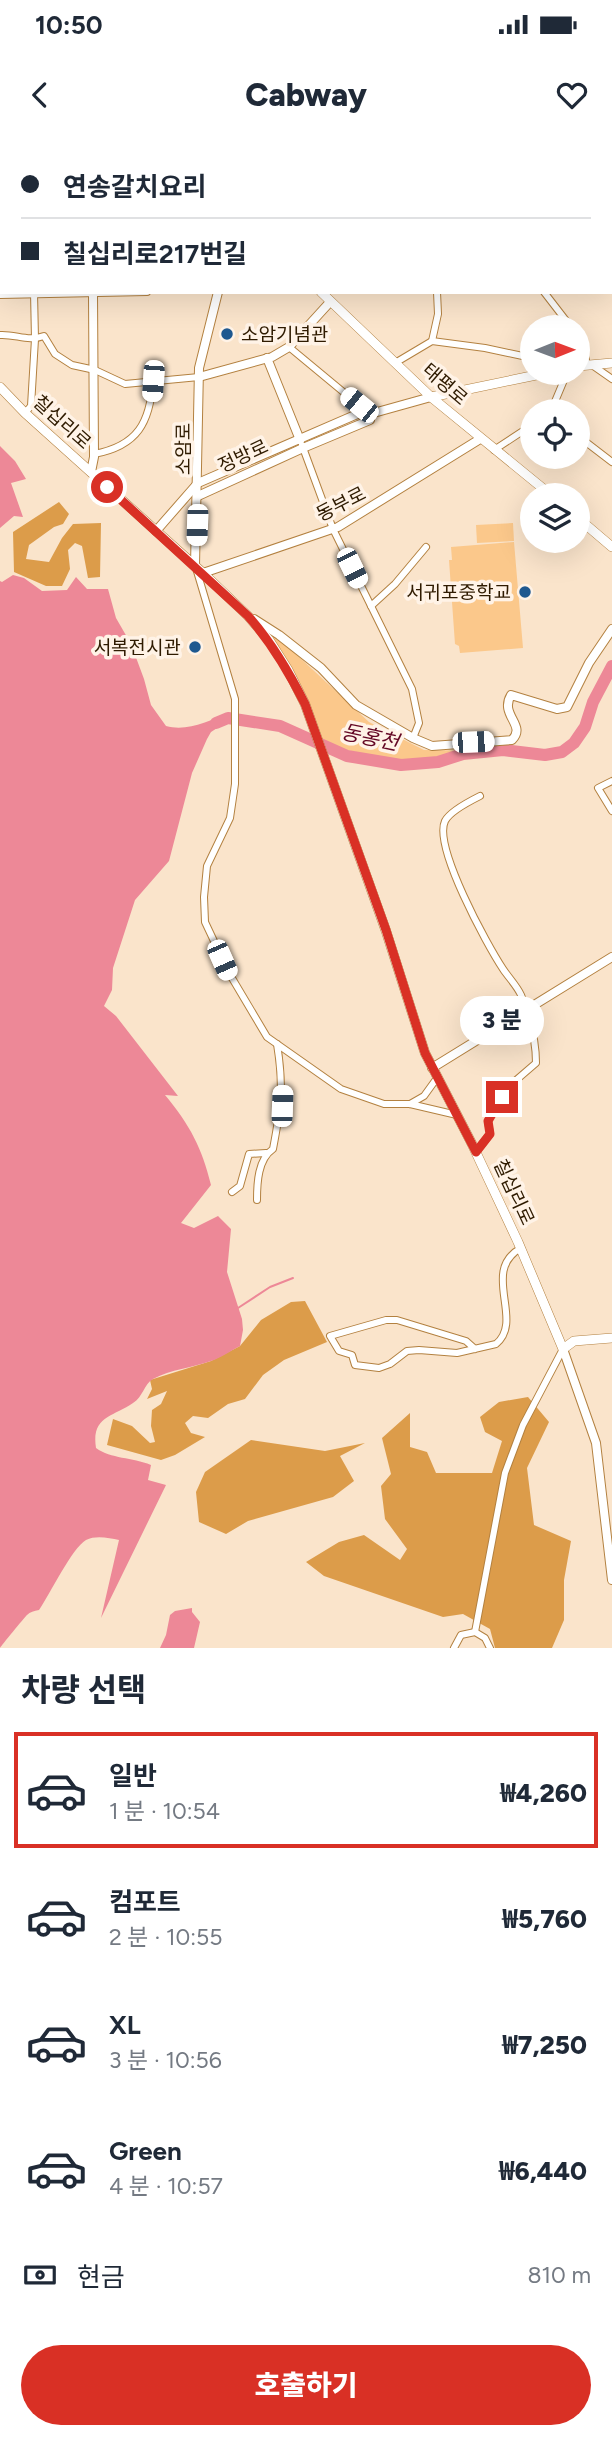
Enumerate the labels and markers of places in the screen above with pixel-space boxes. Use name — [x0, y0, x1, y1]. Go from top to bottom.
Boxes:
place label: 소암기념관 — [241, 323, 328, 346]
marker: 소암기념관 — [219, 326, 235, 342]
place label: 서귀포중학교 — [406, 581, 511, 604]
marker: 서귀포중학교 — [517, 584, 533, 600]
place label: 서복전시관 — [94, 636, 181, 659]
marker: 서복전시관 — [187, 639, 203, 655]

